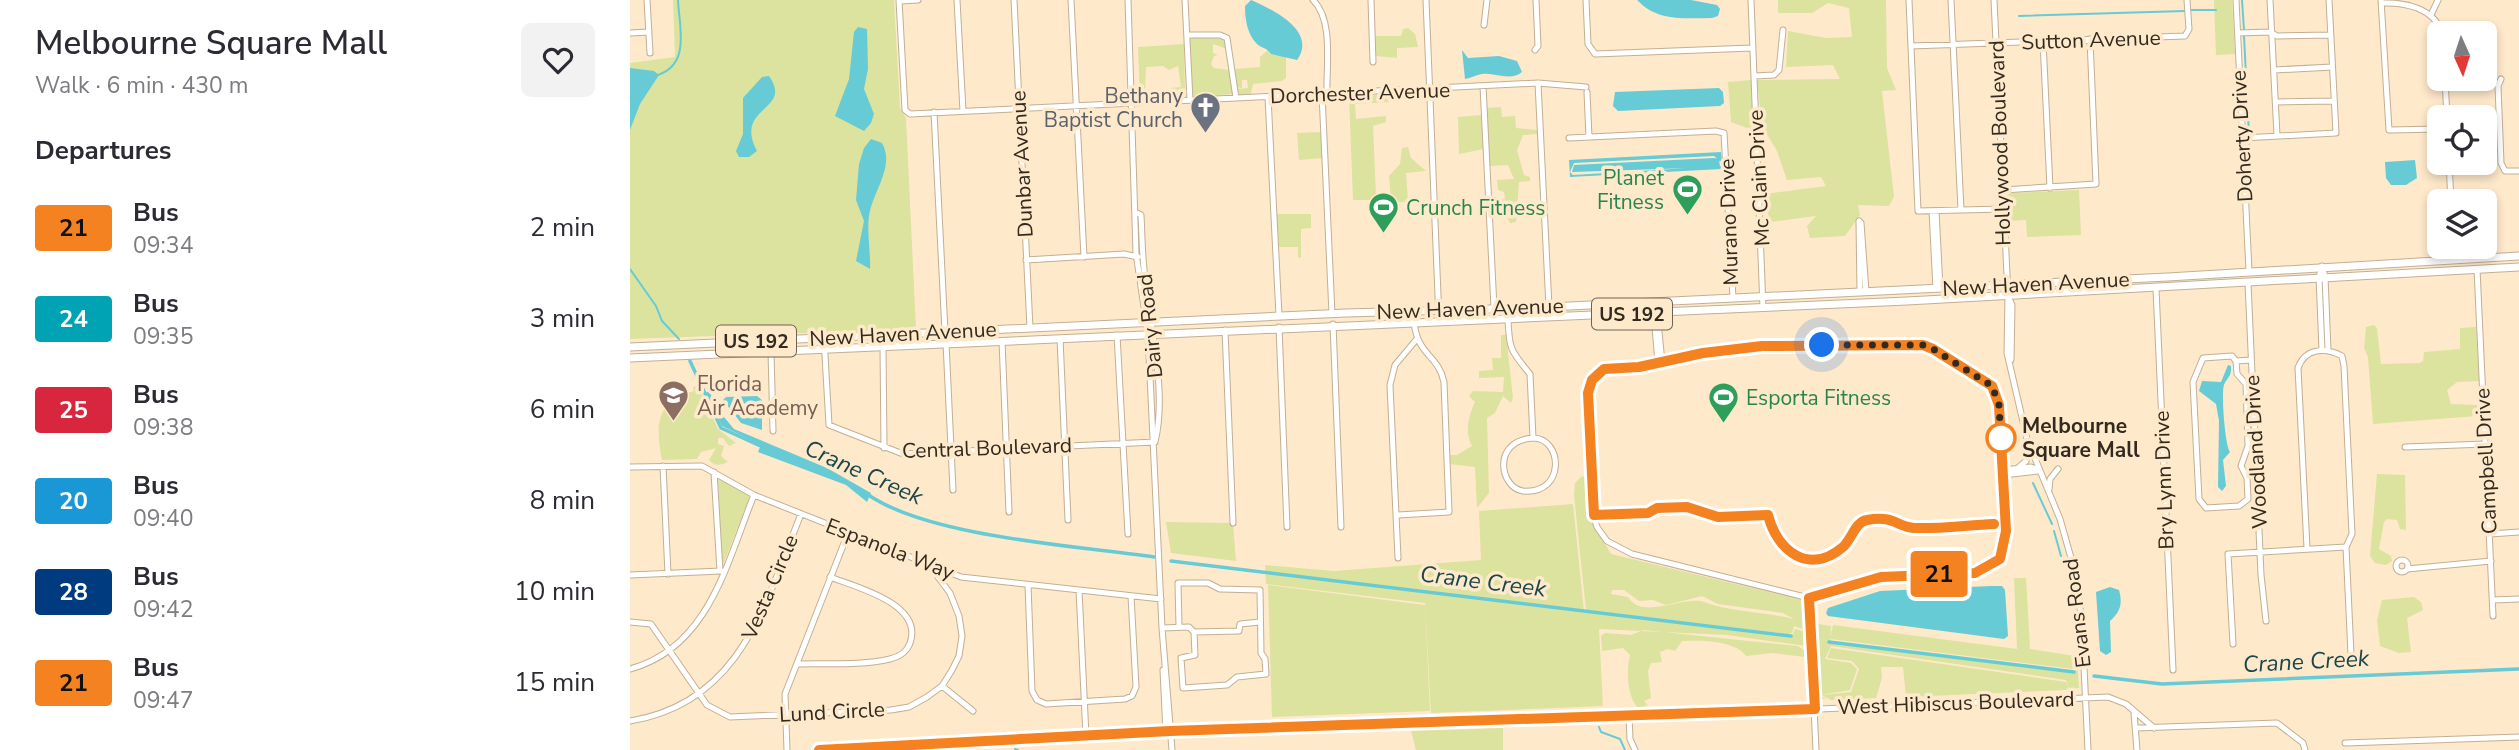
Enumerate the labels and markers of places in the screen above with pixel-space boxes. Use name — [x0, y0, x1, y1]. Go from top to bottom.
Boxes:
place label: Bethany Baptist Church — [1044, 82, 1183, 134]
church icon: Bethany Baptist Church — [1189, 91, 1223, 135]
place label: Planet Fitness — [1597, 164, 1665, 216]
sports icon: Planet Fitness — [1670, 173, 1704, 217]
sports icon: Crunch Fitness — [1366, 191, 1400, 235]
place label: Crunch Fitness — [1406, 194, 1545, 222]
place label: Florida Air Academy — [697, 370, 818, 422]
school or university icon: Florida Air Academy — [657, 379, 691, 423]
sports icon: Esporta Fitness — [1706, 381, 1740, 425]
place label: Esporta Fitness — [1746, 384, 1891, 412]
place label: Melbourne Square Mall — [2022, 412, 2140, 464]
marker: Melbourne Square Mall — [1986, 423, 2016, 453]

